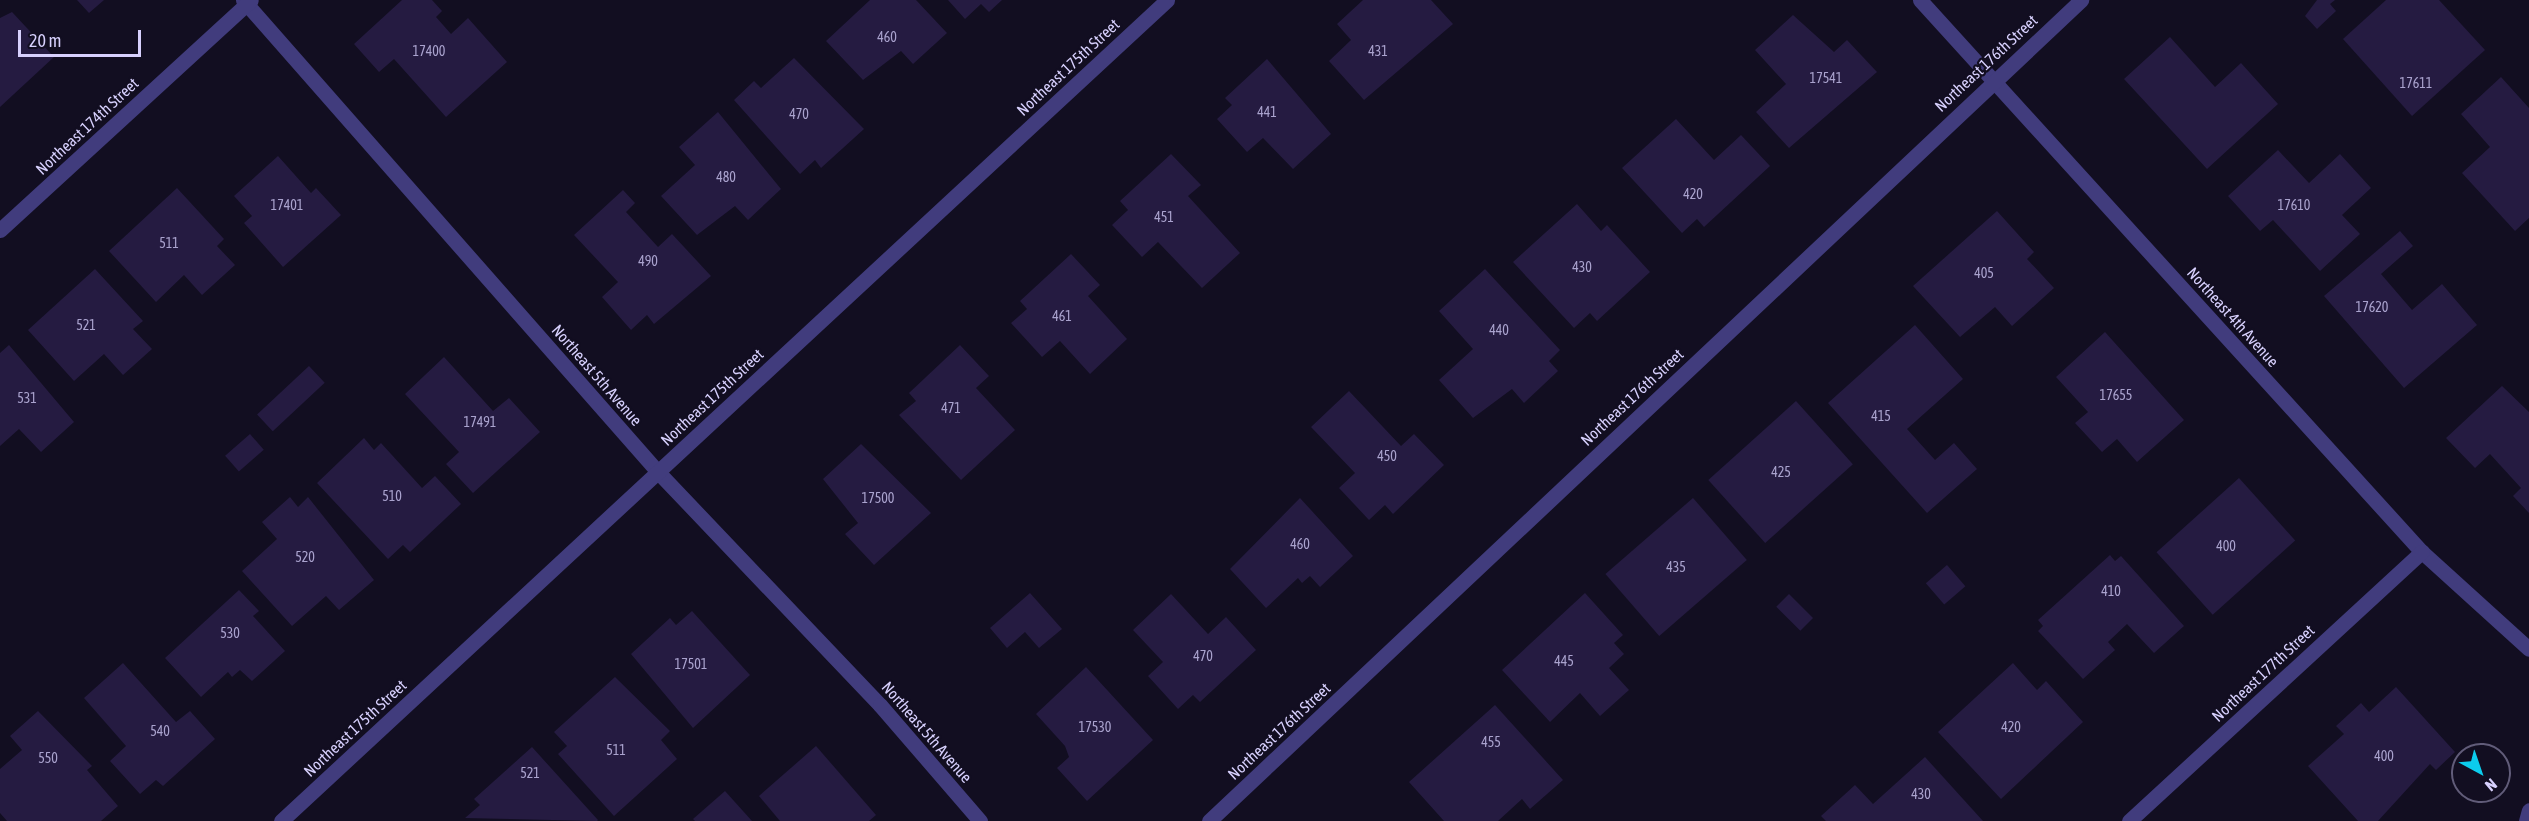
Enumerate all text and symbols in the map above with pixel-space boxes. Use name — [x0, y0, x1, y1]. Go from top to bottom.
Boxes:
street label: Northeast 176th Street — [1931, 11, 2041, 115]
street label: Northeast 175th Street — [1013, 15, 1123, 119]
scale bar — [21, 18, 144, 56]
house number: 460 — [877, 29, 897, 45]
text: 20 m — [29, 30, 61, 51]
house number: 17400 — [413, 43, 445, 59]
house number: 431 — [1368, 43, 1388, 59]
house number: 17541 — [1810, 70, 1842, 86]
street label: Northeast 174th Street — [32, 74, 142, 178]
house number: 17611 — [2400, 75, 2432, 91]
house number: 441 — [1257, 104, 1277, 120]
house number: 470 — [789, 106, 809, 122]
house number: 480 — [716, 169, 736, 185]
house number: 420 — [1683, 186, 1703, 202]
house number: 17401 — [271, 197, 303, 213]
house number: 17610 — [2278, 197, 2310, 213]
house number: 451 — [1154, 209, 1174, 225]
house number: 511 — [159, 235, 179, 251]
house number: 490 — [638, 253, 658, 269]
house number: 430 — [1572, 259, 1592, 275]
street label: Northeast 4th Avenue — [2183, 263, 2283, 371]
house number: 405 — [1974, 265, 1994, 281]
house number: 17620 — [2356, 299, 2388, 315]
house number: 461 — [1052, 308, 1072, 324]
house number: 521 — [76, 317, 96, 333]
street label: Northeast 5th Avenue — [548, 321, 646, 429]
house number: 440 — [1489, 322, 1509, 338]
street label: Northeast 175th Street — [657, 345, 767, 449]
street label: Northeast 176th Street — [1577, 345, 1687, 449]
house number: 17655 — [2100, 387, 2132, 403]
house number: 531 — [17, 390, 37, 406]
house number: 471 — [941, 400, 961, 416]
house number: 415 — [1871, 408, 1891, 424]
house number: 17491 — [464, 414, 496, 430]
house number: 450 — [1377, 448, 1397, 464]
house number: 425 — [1771, 464, 1791, 480]
house number: 510 — [382, 488, 402, 504]
house number: 17500 — [862, 490, 894, 506]
house number: 460 — [1290, 536, 1310, 552]
house number: 400 — [2216, 538, 2236, 554]
house number: 520 — [295, 549, 315, 565]
house number: 435 — [1666, 559, 1686, 575]
house number: 410 — [2101, 583, 2121, 599]
street label: Northeast 177th Street — [2208, 621, 2318, 725]
house number: 530 — [220, 625, 240, 641]
house number: 470 — [1193, 648, 1213, 664]
house number: 445 — [1554, 653, 1574, 669]
house number: 17501 — [675, 656, 707, 672]
street label: Northeast 175th Street — [300, 676, 410, 780]
street label: Northeast 5th Avenue — [878, 678, 976, 786]
street label: Northeast 176th Street — [1224, 679, 1334, 783]
house number: 17530 — [1079, 719, 1111, 735]
house number: 420 — [2001, 719, 2021, 735]
house number: 540 — [150, 723, 170, 739]
house number: 455 — [1481, 734, 1501, 750]
house number: 511 — [606, 742, 626, 758]
north arrow — [2451, 743, 2511, 803]
house number: 400 — [2374, 748, 2394, 764]
house number: 550 — [38, 750, 58, 766]
house number: 521 — [520, 765, 540, 781]
text: N — [2482, 775, 2501, 795]
house number: 430 — [1911, 786, 1931, 802]

